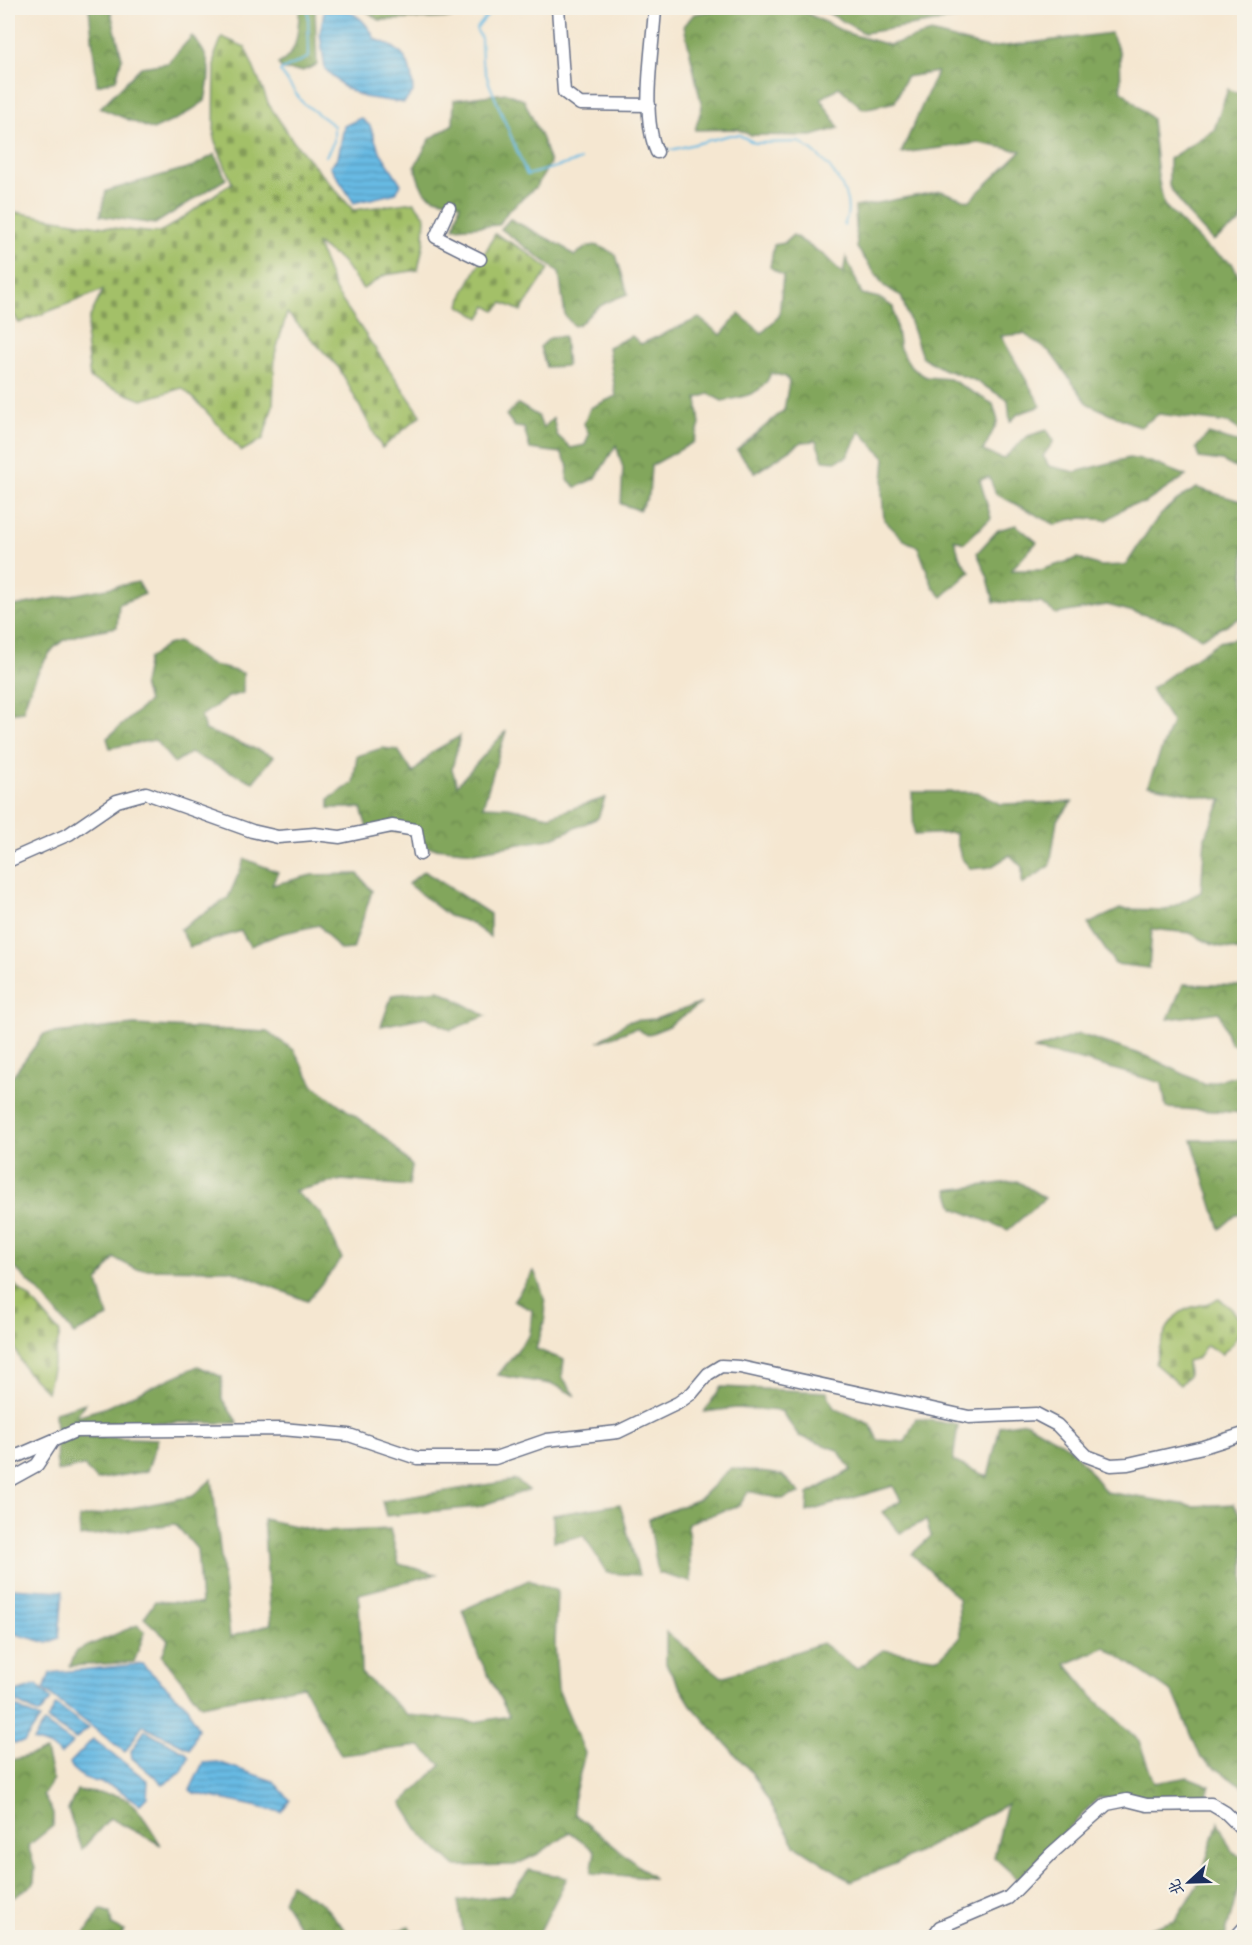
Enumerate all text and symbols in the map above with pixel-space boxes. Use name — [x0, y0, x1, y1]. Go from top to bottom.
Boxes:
north arrow — [1159, 1852, 1219, 1912]
text: 北 — [1164, 1875, 1191, 1898]

